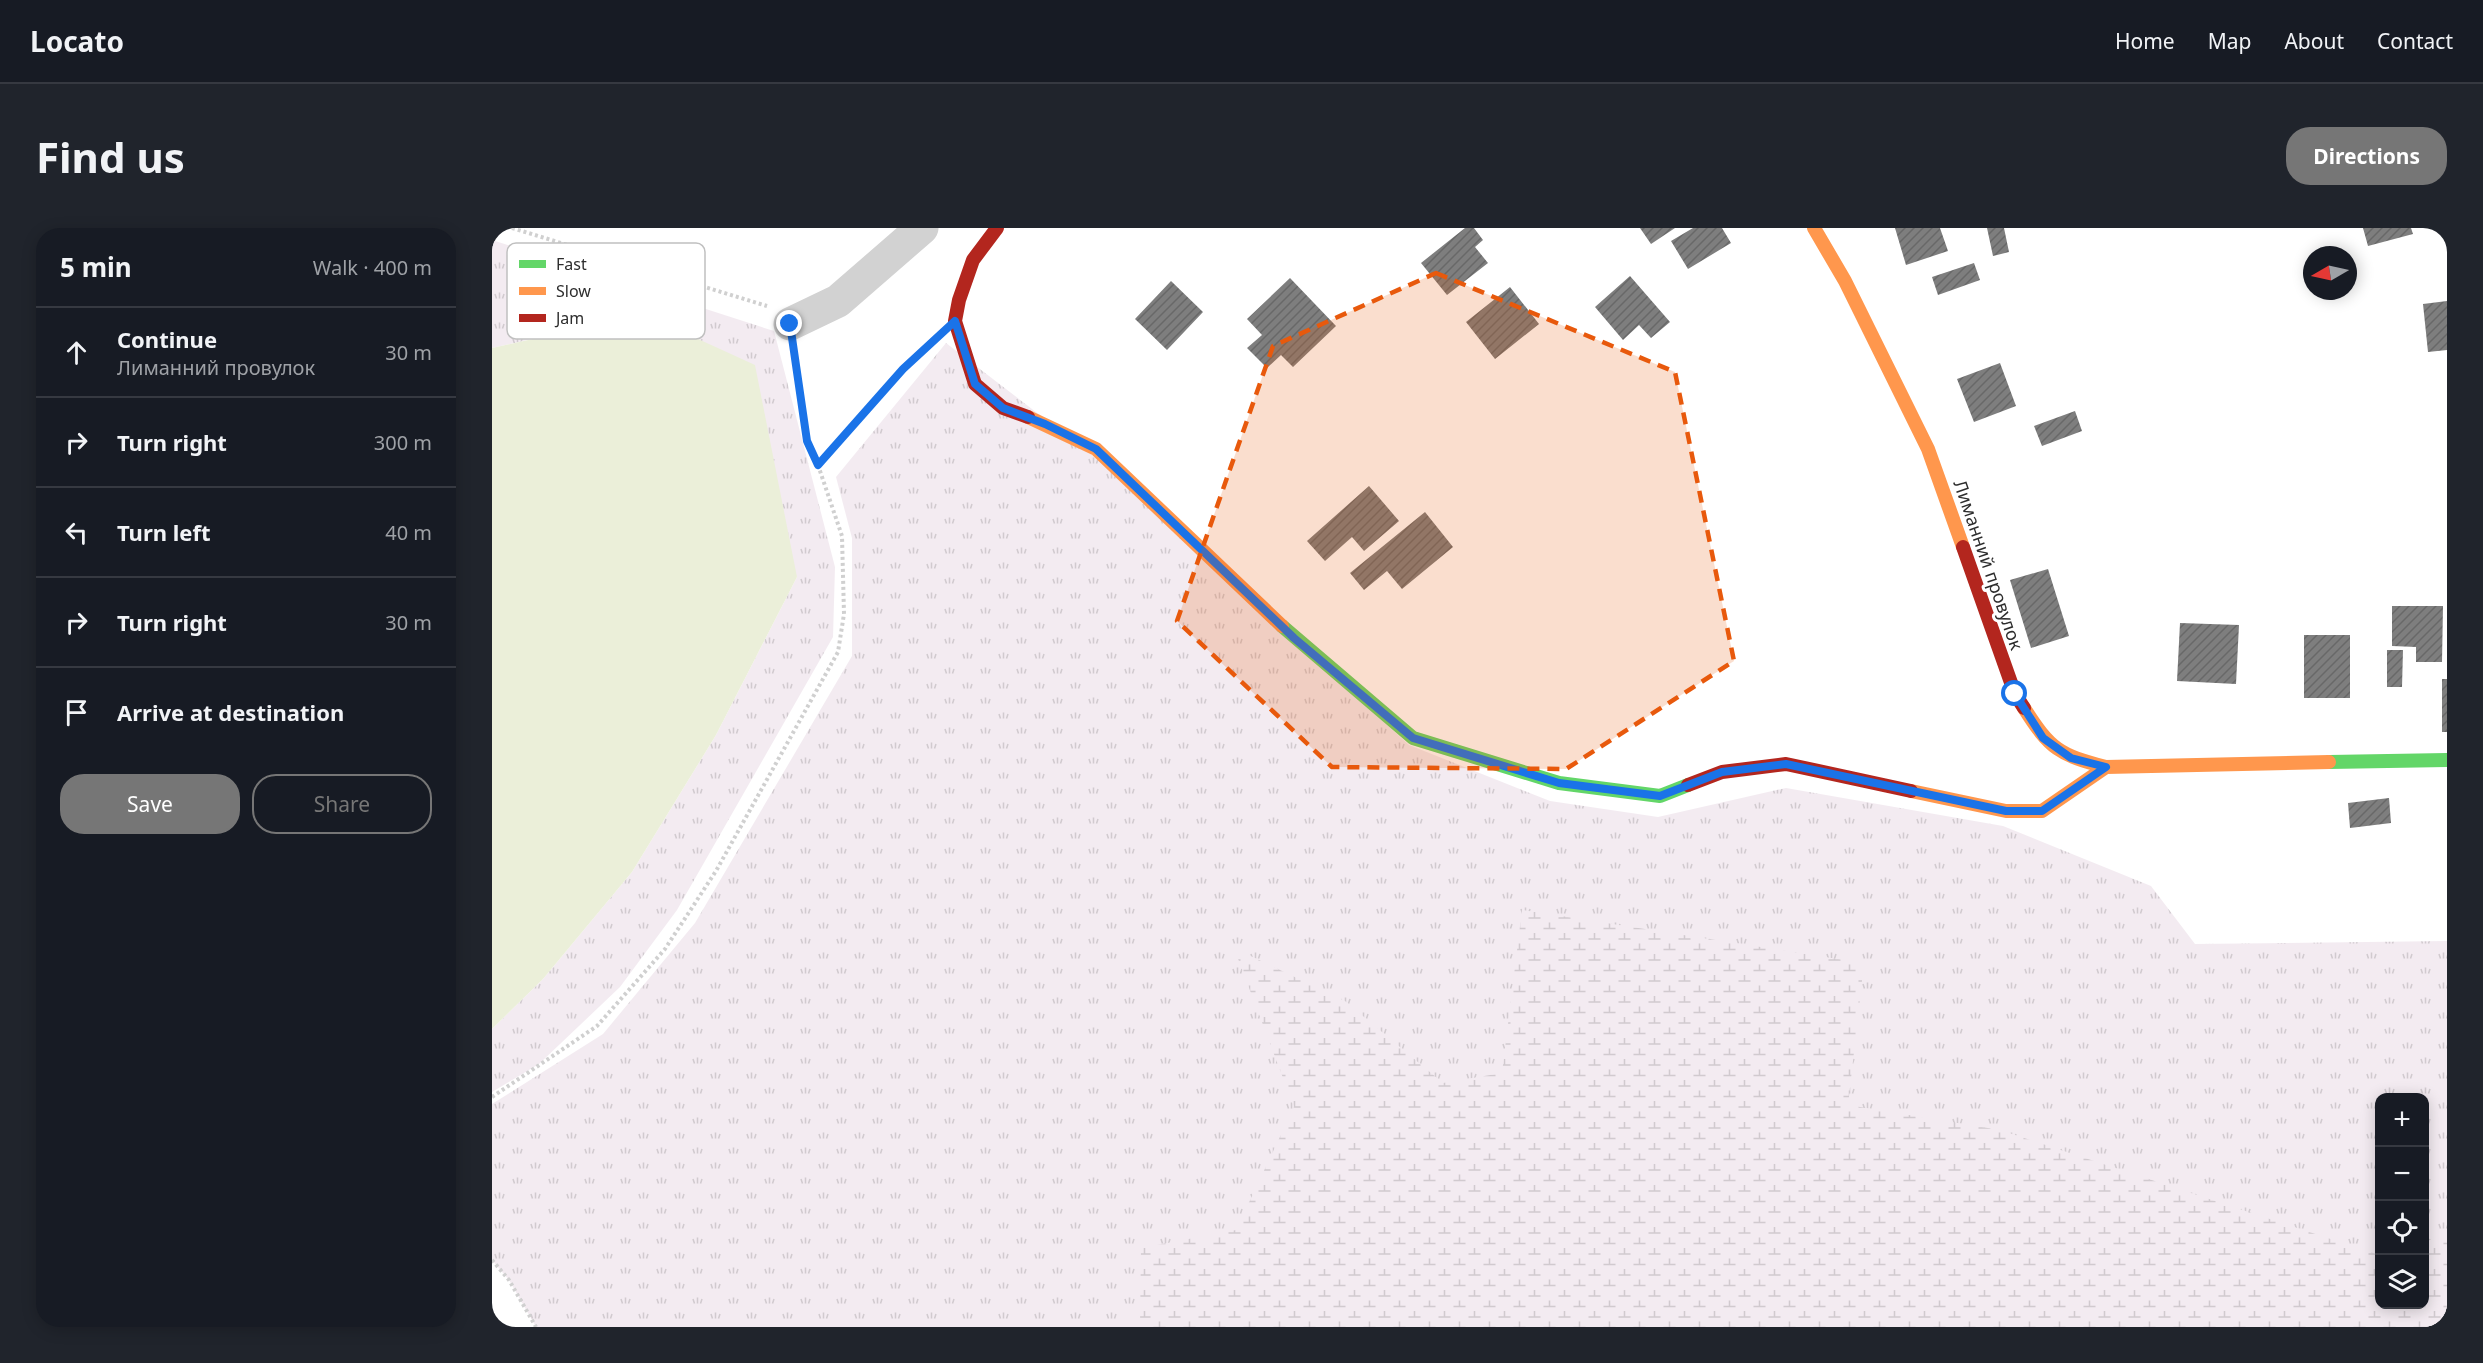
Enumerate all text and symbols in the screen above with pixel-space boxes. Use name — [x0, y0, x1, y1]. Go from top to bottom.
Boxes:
text: Locato — [30, 22, 124, 60]
text: Home — [2115, 27, 2175, 55]
text: Map — [2208, 27, 2251, 55]
text: About — [2284, 27, 2344, 55]
text: Contact — [2377, 27, 2453, 55]
button: Directions — [2286, 127, 2447, 185]
text: Find us — [36, 128, 185, 185]
legend — [507, 243, 705, 339]
north arrow — [2303, 246, 2357, 300]
text: 5 min — [60, 249, 132, 285]
text: Fast — [556, 253, 587, 275]
text: Walk · 400 m — [313, 254, 432, 281]
text: Slow — [556, 280, 591, 302]
text: Jam — [554, 307, 584, 329]
route end — [776, 310, 802, 336]
text: Continue — [117, 324, 217, 354]
icon: ahead — [60, 336, 93, 369]
text: 30 m — [385, 339, 432, 366]
text: Лиманний провулок — [117, 354, 315, 381]
icon: right — [60, 426, 93, 459]
text: Turn right — [117, 427, 227, 457]
text: 300 m — [374, 429, 432, 456]
street label: Лиманний провулок — [1949, 476, 2029, 653]
icon: left — [60, 516, 93, 549]
text: Turn left — [117, 517, 211, 547]
text: 40 m — [385, 519, 432, 546]
icon: right — [60, 606, 93, 639]
text: Turn right — [117, 607, 227, 637]
text: 30 m — [385, 609, 432, 636]
route start — [2001, 680, 2027, 706]
icon: arrive — [60, 696, 93, 729]
text: Arrive at destination — [117, 697, 344, 727]
button: Save — [60, 774, 240, 834]
button: Share — [252, 774, 432, 834]
map controls — [2375, 1093, 2429, 1309]
button: + — [2375, 1093, 2429, 1147]
button: − — [2375, 1147, 2429, 1201]
button: locate — [2375, 1201, 2429, 1255]
button: layers — [2375, 1255, 2429, 1309]

